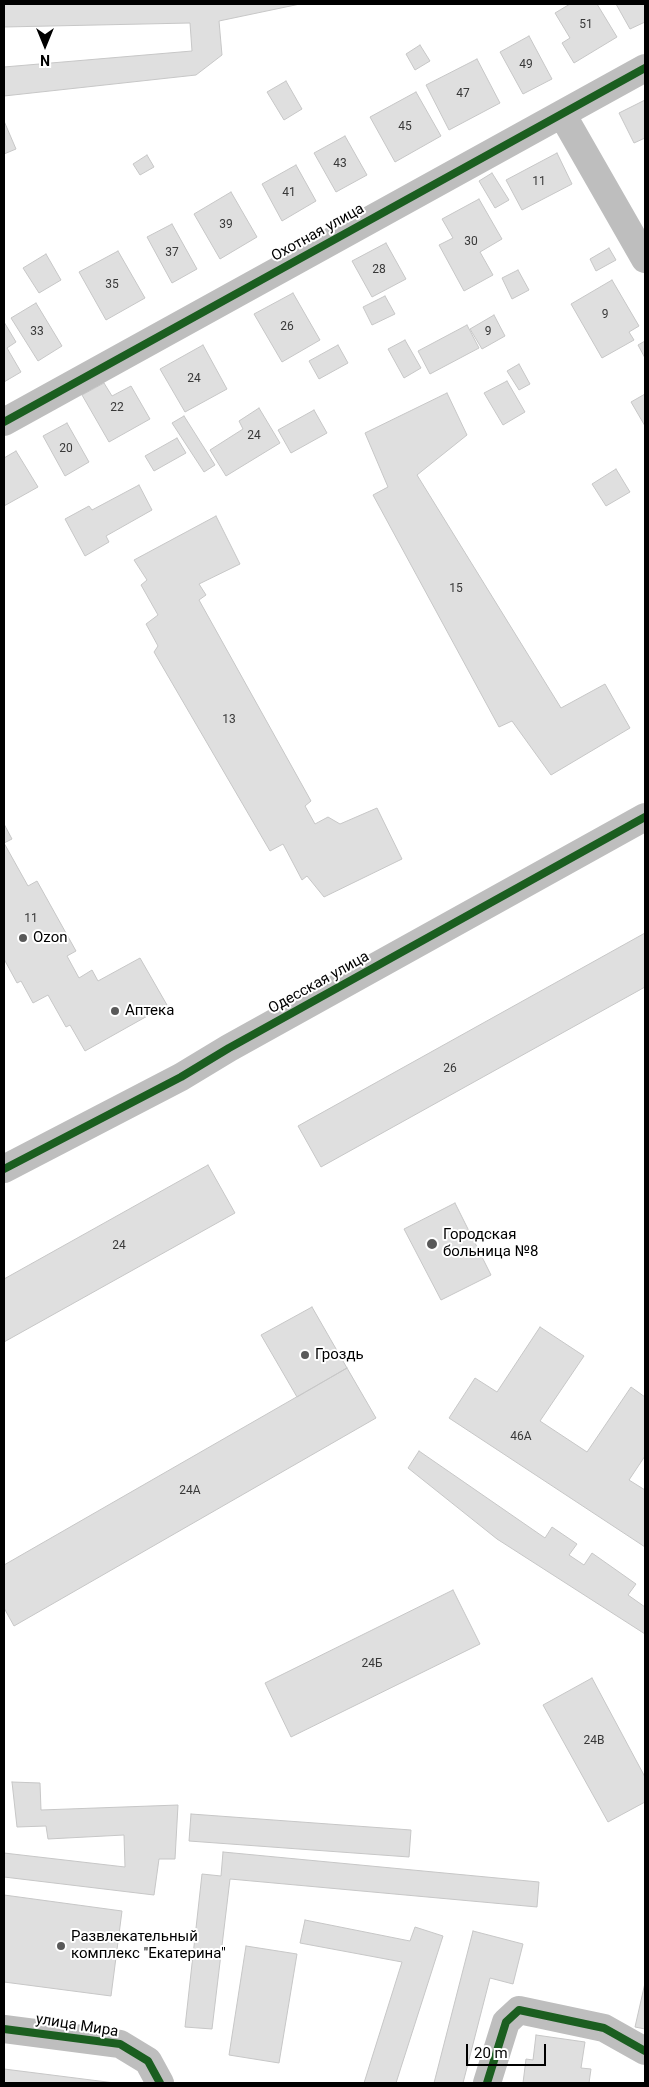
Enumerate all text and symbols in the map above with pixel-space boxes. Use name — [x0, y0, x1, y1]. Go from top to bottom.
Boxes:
house number: 51 — [579, 18, 593, 32]
north arrow — [20, 20, 70, 70]
text: N — [40, 52, 50, 68]
house number: 49 — [519, 58, 533, 72]
house number: 47 — [456, 87, 470, 101]
house number: 45 — [398, 120, 412, 134]
house number: 43 — [333, 157, 347, 171]
house number: 11 — [532, 175, 546, 189]
house number: 41 — [282, 186, 296, 200]
street label: Охотная улица — [269, 200, 367, 266]
house number: 39 — [219, 218, 233, 232]
house number: 30 — [464, 235, 478, 249]
house number: 37 — [165, 246, 179, 260]
house number: 28 — [372, 263, 386, 277]
house number: 35 — [105, 278, 119, 292]
house number: 9 — [602, 308, 608, 322]
house number: 26 — [280, 320, 294, 334]
house number: 33 — [30, 325, 44, 339]
house number: 9 — [485, 325, 491, 339]
house number: 24 — [187, 372, 201, 386]
house number: 22 — [110, 401, 124, 415]
house number: 24 — [247, 429, 261, 443]
house number: 20 — [59, 442, 73, 456]
house number: 15 — [449, 582, 463, 596]
house number: 13 — [222, 713, 236, 727]
house number: 11 — [24, 912, 38, 926]
place label: Ozon — [33, 929, 67, 947]
marker: Ozon — [17, 932, 29, 944]
street label: Одесская улица — [265, 948, 373, 1018]
place label: Аптека — [125, 1002, 174, 1020]
marker: Аптека — [109, 1005, 121, 1017]
house number: 26 — [443, 1062, 457, 1076]
place label: Городская больница №8 — [443, 1226, 538, 1261]
marker: Городская больница №8 — [425, 1237, 439, 1251]
house number: 24 — [112, 1239, 126, 1253]
place label: Гроздь — [315, 1346, 364, 1364]
marker: Гроздь — [299, 1349, 311, 1361]
house number: 46А — [510, 1430, 532, 1444]
house number: 24А — [179, 1484, 201, 1498]
house number: 24Б — [361, 1657, 383, 1671]
house number: 24В — [584, 1734, 604, 1748]
place label: Развлекательный комплекс "Екатерина" — [71, 1928, 226, 1963]
marker: Развлекательный комплекс "Екатерина" — [55, 1940, 67, 1952]
street label: улица Мира — [34, 2011, 120, 2041]
scale bar — [469, 2034, 549, 2066]
text: 20 m — [474, 2044, 508, 2062]

